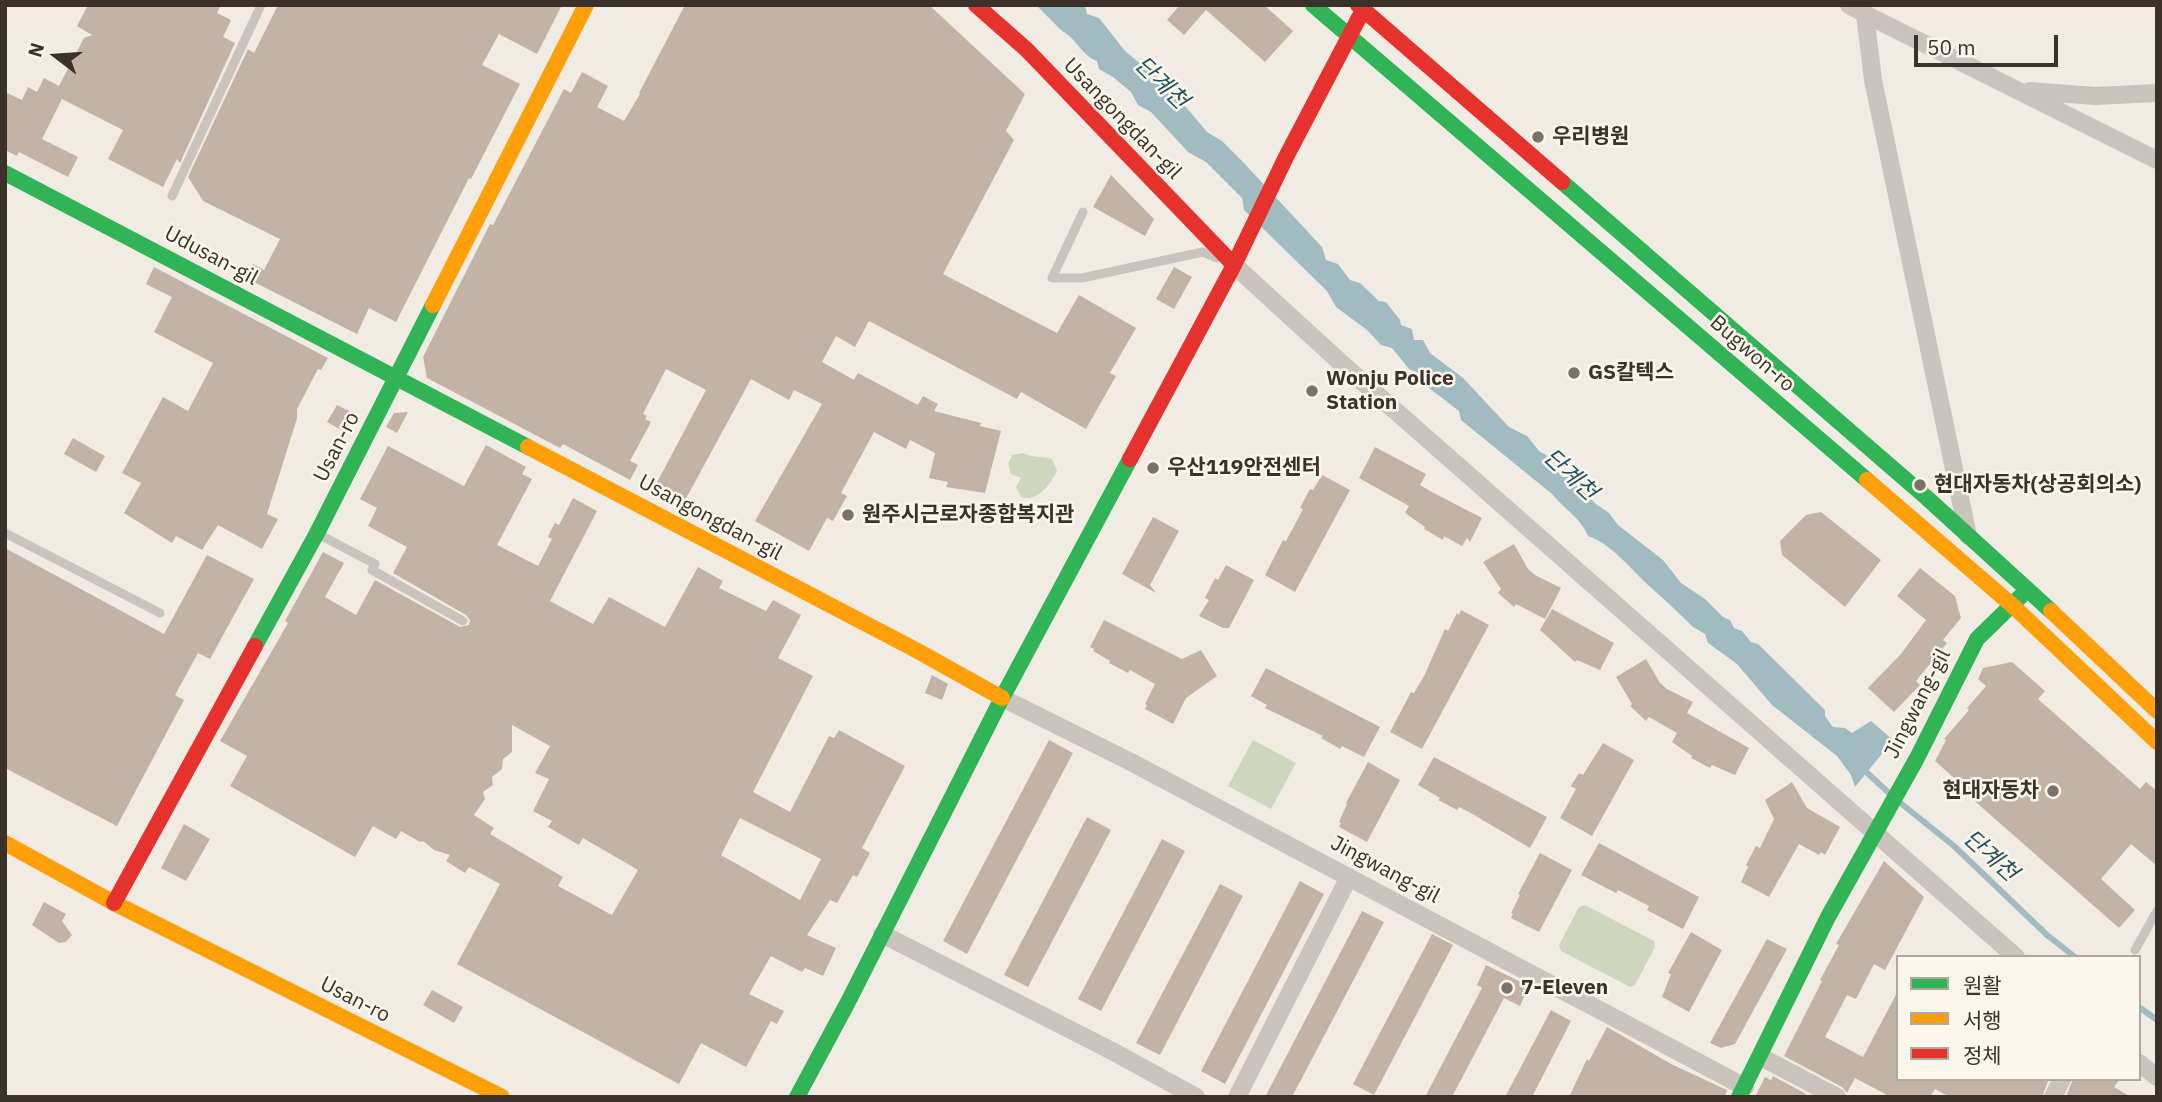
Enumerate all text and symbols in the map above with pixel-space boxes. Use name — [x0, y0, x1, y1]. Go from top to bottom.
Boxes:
north arrow — [21, 21, 91, 91]
scale bar — [1917, 21, 2060, 65]
text: 50 m — [1927, 33, 1976, 61]
text: N — [22, 40, 49, 60]
water label: 단계천 — [1129, 51, 1193, 115]
street label: Usangongdan-gil — [1058, 53, 1186, 185]
place label: 우리병원 — [1552, 124, 1629, 150]
marker: 우리병원 — [1530, 129, 1546, 145]
street label: Udusan-gil — [160, 221, 262, 291]
street label: Bugwon-ro — [1704, 310, 1800, 398]
place label: GS칼텍스 — [1588, 360, 1674, 386]
marker: GS칼텍스 — [1566, 365, 1582, 381]
place label: Wonju Police Station — [1326, 366, 1454, 416]
marker: Wonju Police Station — [1304, 383, 1320, 399]
street label: Usan-ro — [309, 408, 365, 486]
water label: 단계천 — [1537, 443, 1603, 507]
place label: 우산119안전센터 — [1167, 455, 1321, 481]
marker: 우산119안전센터 — [1145, 460, 1161, 476]
street label: Usangongdan-gil — [634, 470, 786, 566]
place label: 현대자동차(상공회의소) — [1934, 472, 2141, 498]
marker: 현대자동차(상공회의소) — [1912, 477, 1928, 493]
place label: 원주시근로자종합복지관 — [862, 502, 1075, 528]
marker: 원주시근로자종합복지관 — [840, 507, 856, 523]
street label: Jingwang-gil — [1880, 645, 1956, 763]
place label: 현대자동차 — [1942, 778, 2039, 804]
marker: 현대자동차 — [2045, 783, 2061, 799]
water label: 단계천 — [1957, 825, 2023, 887]
street label: Jingwang-gil — [1326, 831, 1444, 909]
legend — [1896, 955, 2141, 1081]
text: 원활 — [1963, 971, 2002, 999]
street label: Usan-ro — [316, 972, 394, 1028]
place label: 7-Eleven — [1521, 975, 1608, 1001]
marker: 7-Eleven — [1499, 980, 1515, 996]
text: 서행 — [1963, 1006, 2002, 1034]
text: 정체 — [1963, 1041, 2002, 1069]

